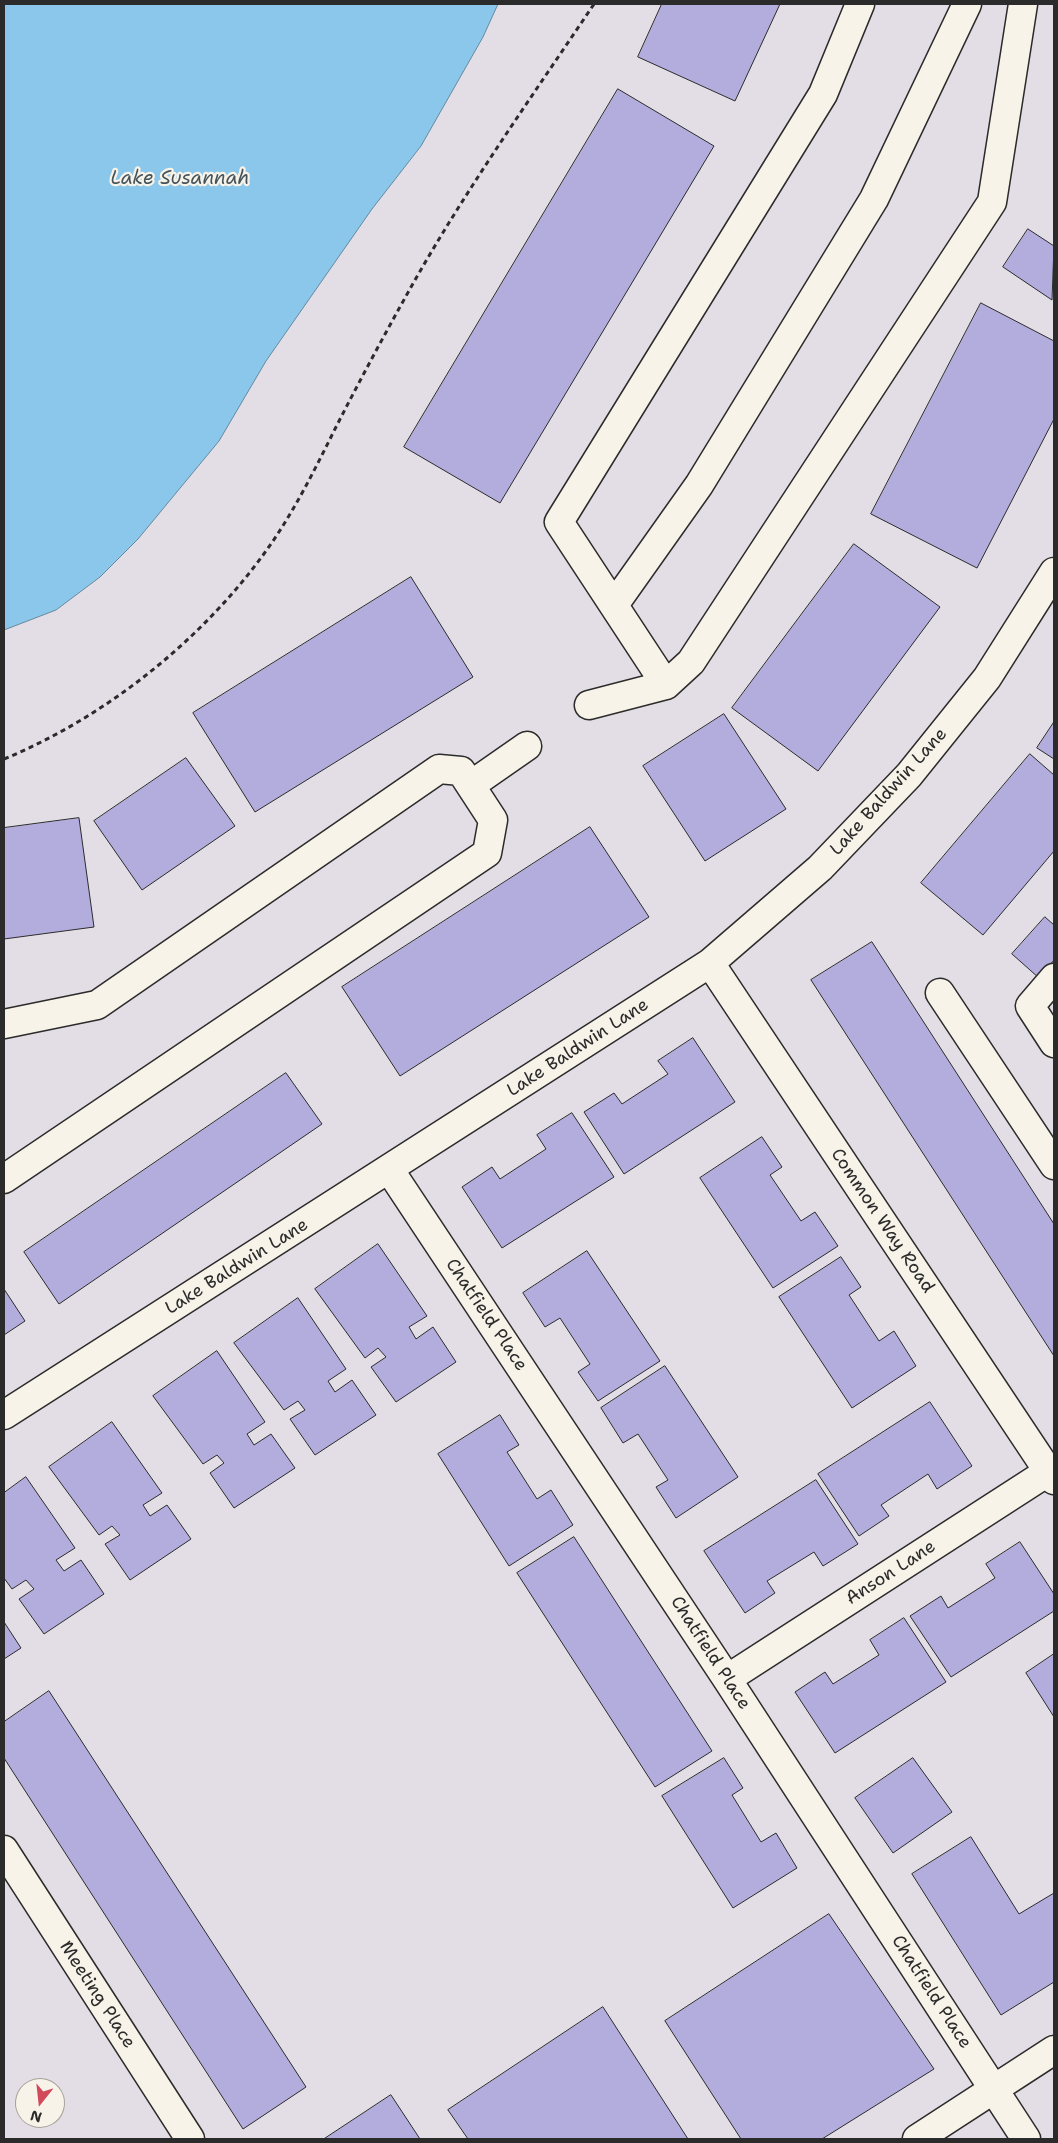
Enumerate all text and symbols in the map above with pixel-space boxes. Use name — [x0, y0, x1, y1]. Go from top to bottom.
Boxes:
water label: Lake Susannah — [111, 168, 249, 190]
street label: Lake Baldwin Lane — [826, 724, 952, 860]
street label: Lake Baldwin Lane — [503, 994, 653, 1102]
street label: Common Way Road — [826, 1145, 938, 1297]
street label: Lake Baldwin Lane — [162, 1214, 312, 1320]
street label: Chatfield Place — [440, 1255, 532, 1375]
street label: Anson Lane — [842, 1536, 940, 1610]
street label: Chatfield Place — [665, 1592, 755, 1714]
street label: Chatfield Place — [886, 1931, 976, 2053]
street label: Meeting Place — [54, 1937, 140, 2053]
north arrow — [15, 2078, 65, 2128]
text: N — [28, 2106, 44, 2127]

